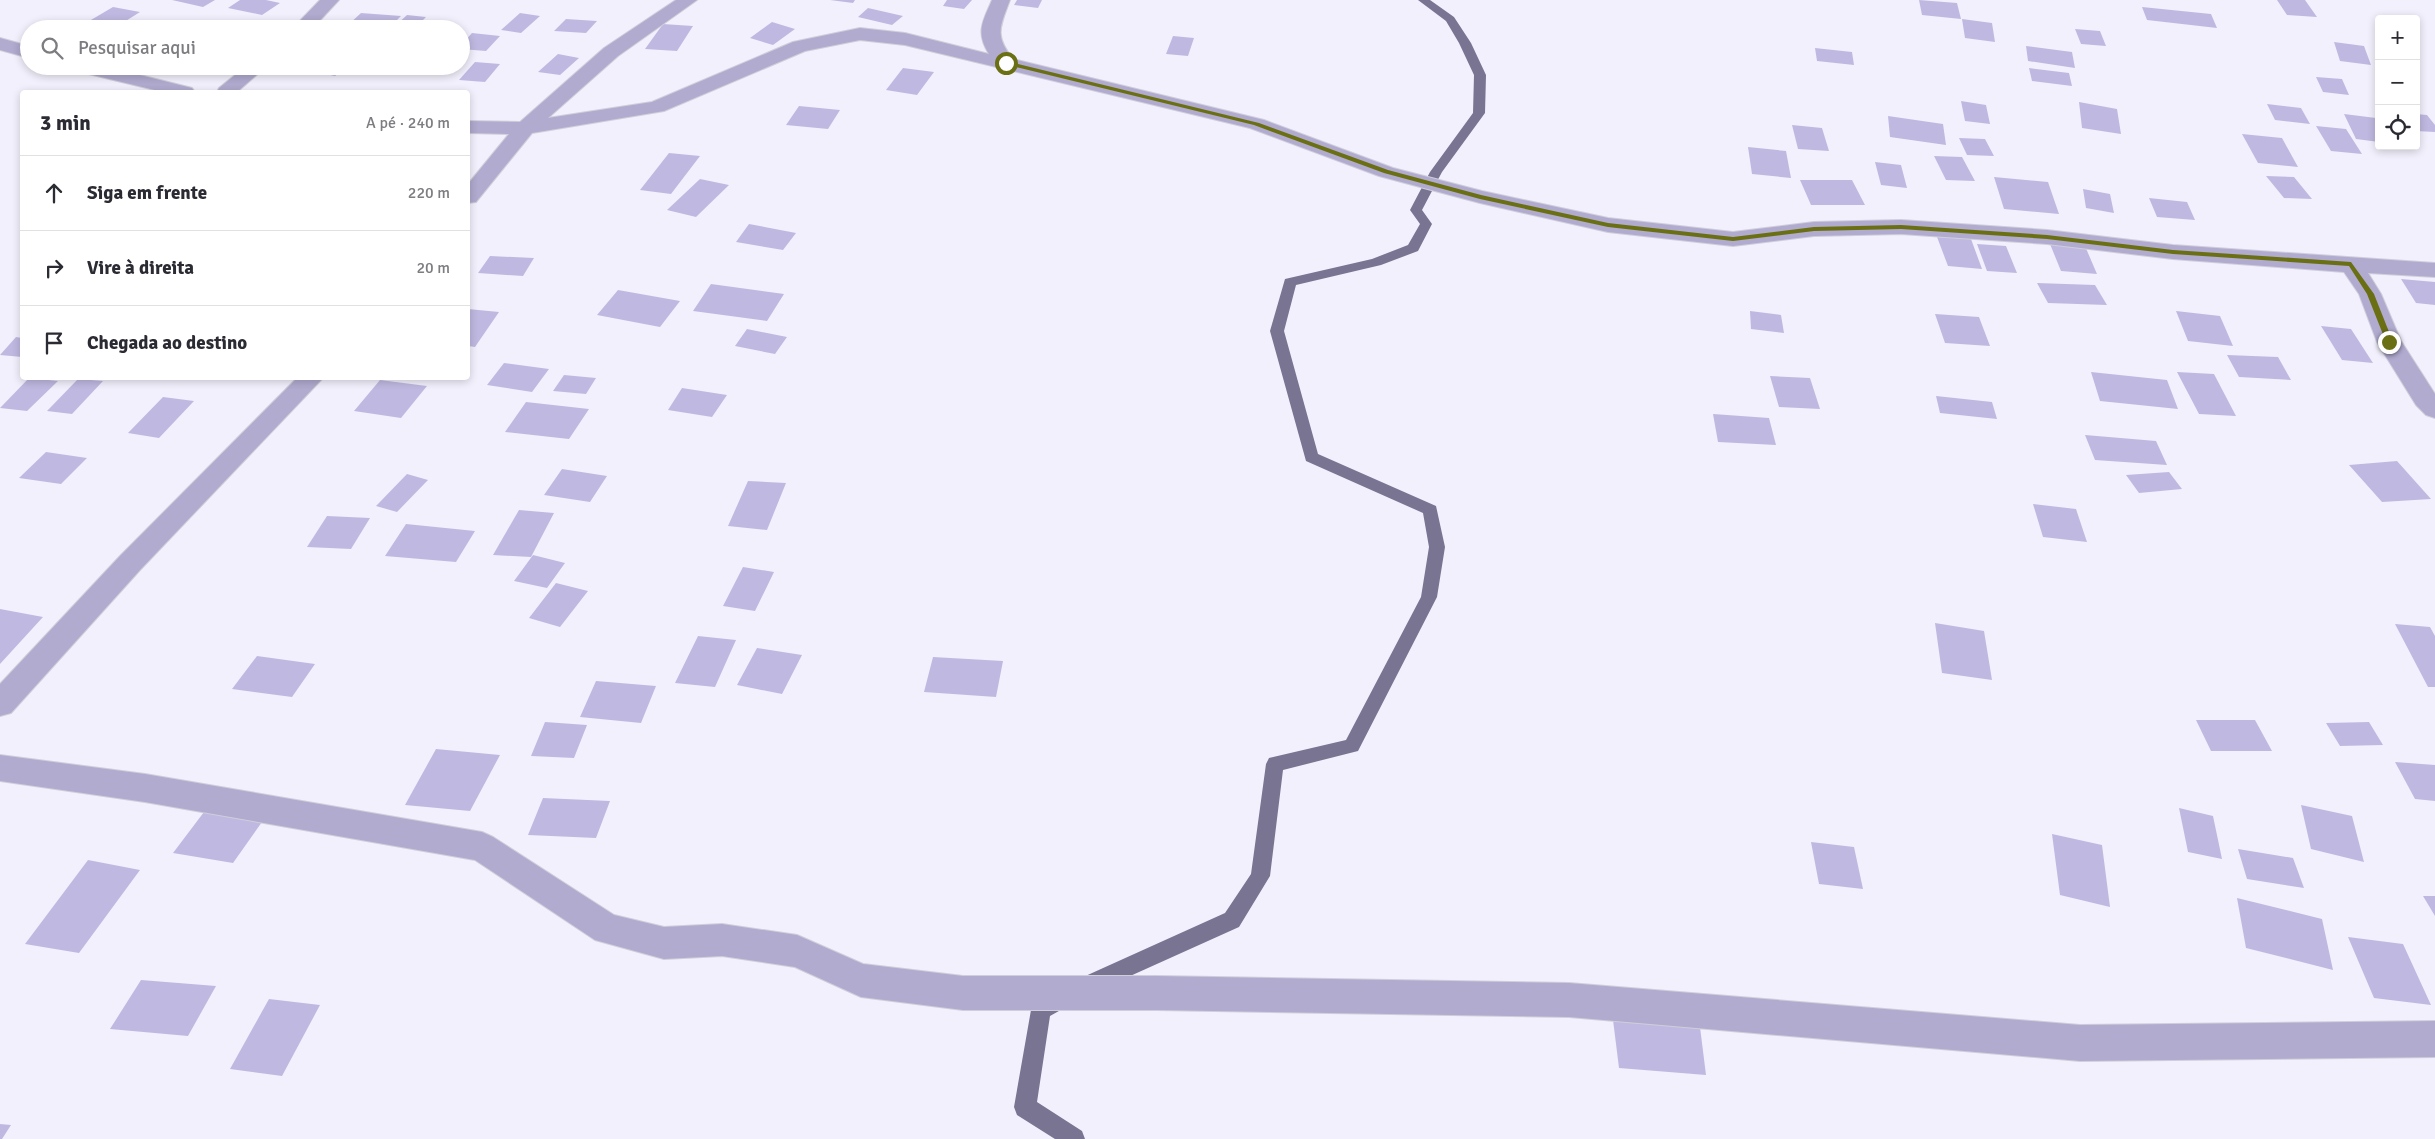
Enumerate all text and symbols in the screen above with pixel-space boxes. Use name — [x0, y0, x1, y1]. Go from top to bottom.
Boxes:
map controls — [2375, 15, 2420, 150]
button: + — [2375, 15, 2420, 60]
search box — [20, 20, 470, 75]
icon: search — [38, 34, 66, 62]
text: Pesquisar aqui — [78, 36, 196, 60]
route start — [995, 52, 1018, 75]
button: − — [2375, 60, 2420, 105]
button: locate — [2375, 105, 2420, 150]
text: 3 min — [40, 110, 91, 136]
text: A pé · 240 m — [366, 113, 450, 133]
icon: ahead — [40, 179, 68, 207]
text: Siga em frente — [87, 181, 207, 205]
text: 220 m — [408, 183, 450, 203]
icon: right — [40, 254, 68, 282]
text: Vire à direita — [87, 256, 194, 280]
text: 20 m — [416, 258, 450, 278]
icon: arrive — [40, 329, 68, 357]
text: Chegada ao destino — [87, 331, 247, 355]
route end — [2378, 331, 2401, 354]

